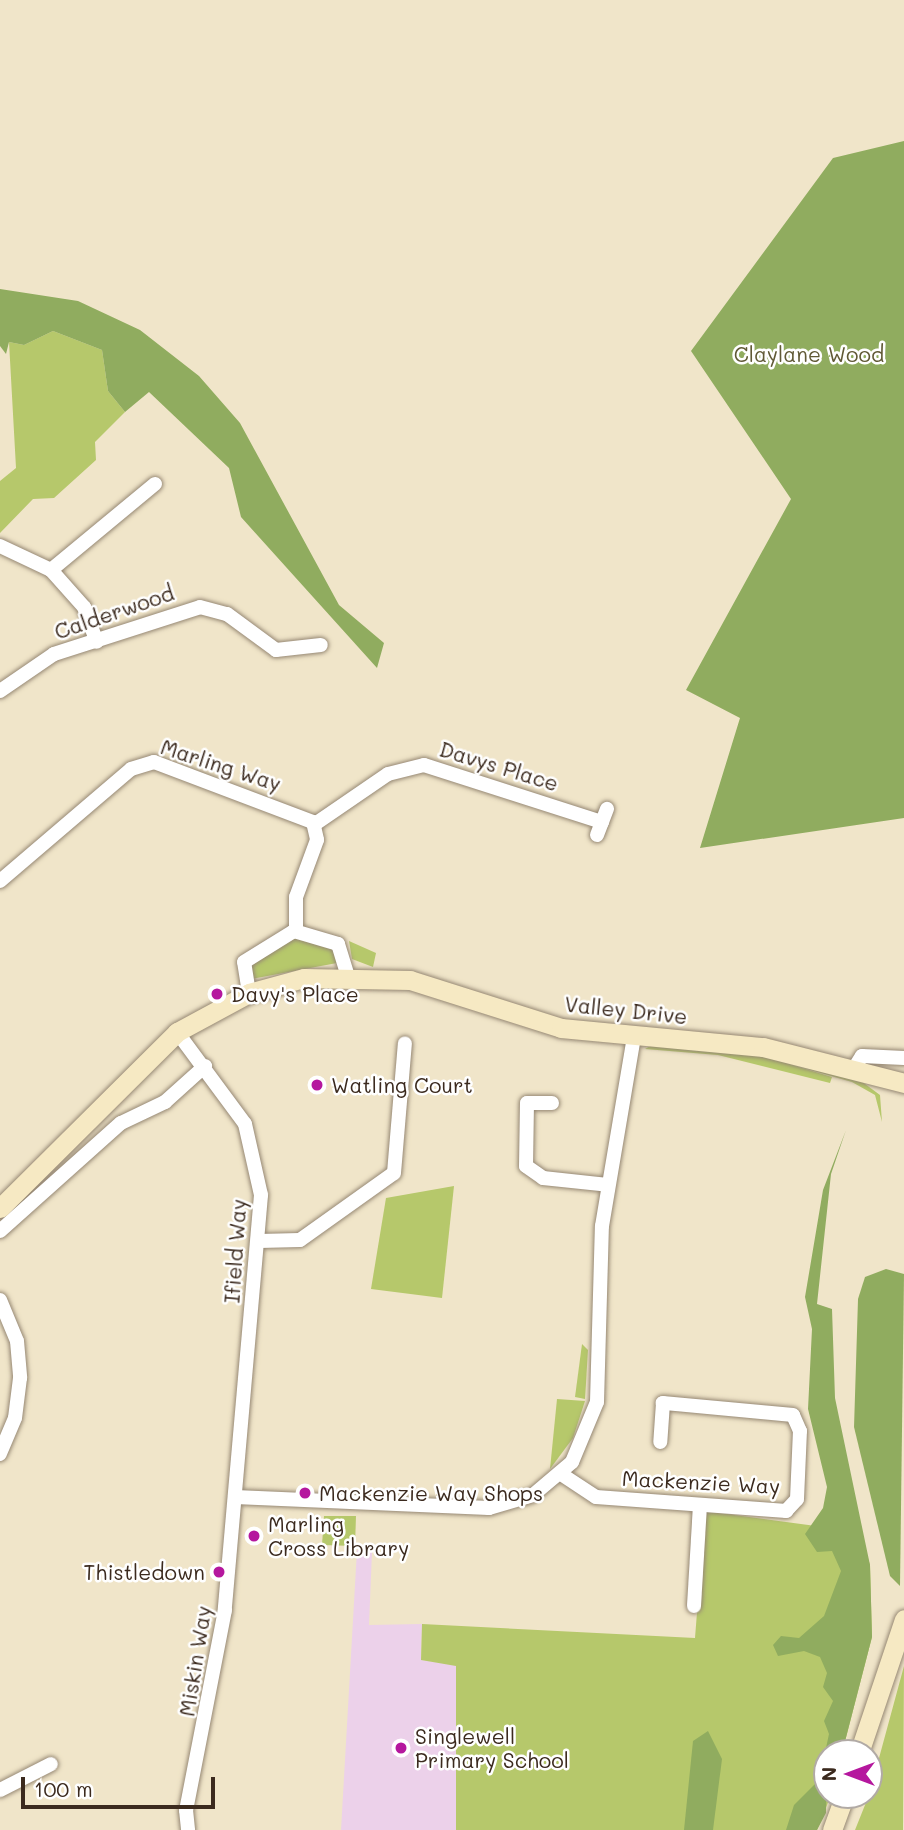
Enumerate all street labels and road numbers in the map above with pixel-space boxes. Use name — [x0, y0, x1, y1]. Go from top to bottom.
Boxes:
street label: Calderwood — [51, 580, 177, 644]
street label: Marling Way — [158, 734, 284, 796]
street label: Davys Place — [436, 736, 562, 796]
street label: Valley Drive — [563, 991, 689, 1029]
street label: Ifield Way — [219, 1198, 251, 1304]
street label: Mackenzie Way — [621, 1465, 781, 1499]
street label: Miskin Way — [174, 1604, 216, 1718]

